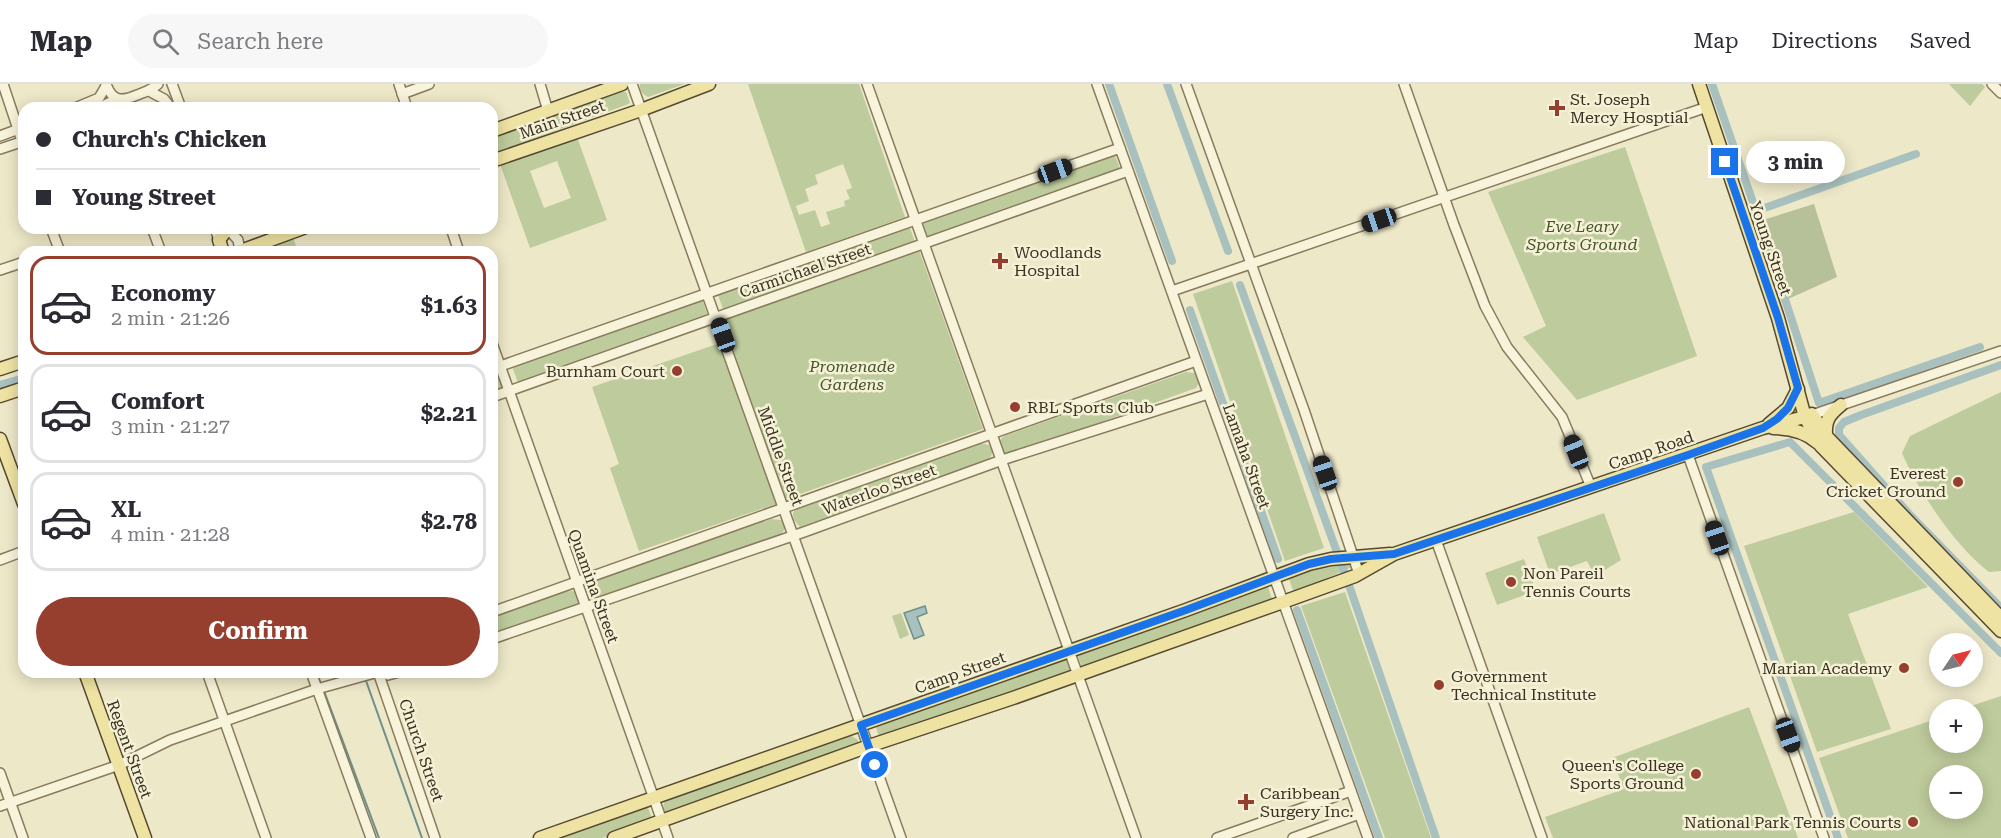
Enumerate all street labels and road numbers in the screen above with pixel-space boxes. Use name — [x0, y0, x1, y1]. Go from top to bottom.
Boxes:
street label: Main Street — [517, 96, 607, 143]
street label: Young Street — [1745, 198, 1796, 298]
street label: Carmichael Street — [737, 239, 873, 302]
street label: Lamaha Street — [1219, 401, 1274, 512]
street label: Middle Street — [754, 404, 807, 509]
street label: Camp Road — [1606, 427, 1696, 474]
street label: Waterloo Street — [820, 460, 939, 519]
street label: Quamina Street — [564, 527, 623, 646]
street label: Camp Street — [912, 647, 1008, 698]
street label: Church Street — [395, 696, 448, 804]
street label: Regent Street — [103, 697, 156, 801]

